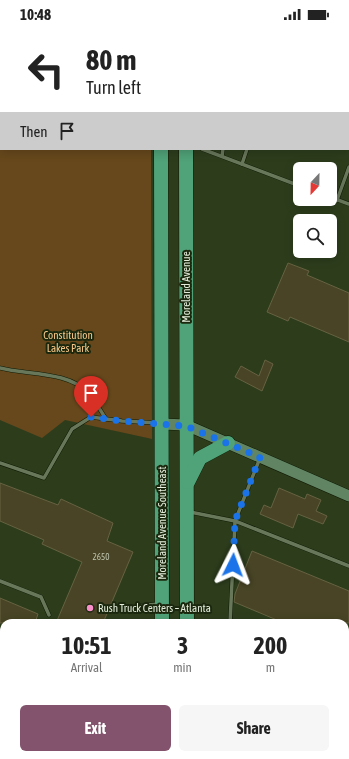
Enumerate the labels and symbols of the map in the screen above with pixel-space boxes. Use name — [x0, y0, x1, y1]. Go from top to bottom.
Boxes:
north arrow — [293, 162, 337, 206]
street label: Moreland Avenue — [180, 251, 192, 323]
park label: Constitution Lakes Park — [43, 329, 93, 354]
pin — [74, 376, 108, 417]
street label: Moreland Avenue Southeast — [156, 466, 168, 580]
position arrow — [212, 544, 254, 586]
house number: 2650 — [93, 552, 109, 562]
place label: Rush Truck Centers – Atlanta — [98, 602, 211, 614]
marker: Rush Truck Centers – Atlanta — [85, 603, 95, 613]

